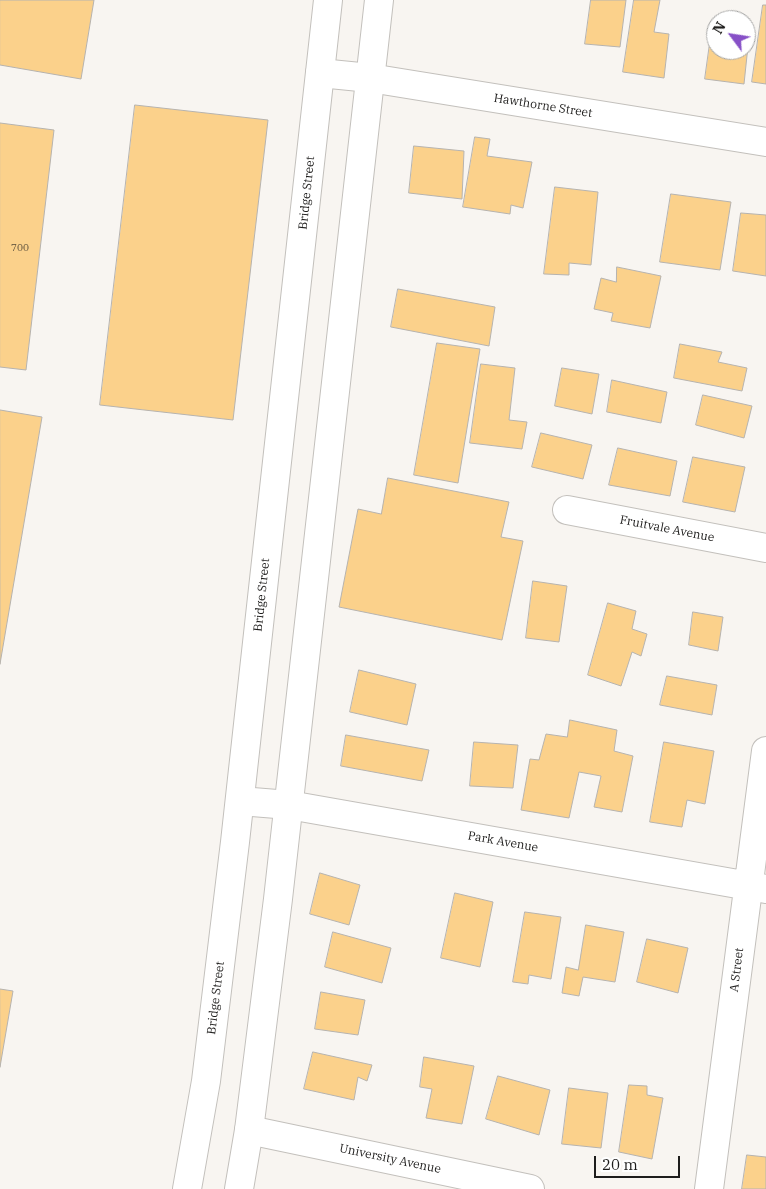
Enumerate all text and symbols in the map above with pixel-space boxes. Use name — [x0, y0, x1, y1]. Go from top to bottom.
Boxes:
north arrow — [706, 10, 756, 60]
text: N — [708, 18, 730, 37]
street label: Hawthorne Street — [493, 91, 593, 121]
street label: Bridge Street — [296, 156, 318, 230]
house number: 700 — [11, 242, 29, 254]
street label: Fruitvale Avenue — [619, 513, 715, 545]
street label: Bridge Street — [251, 558, 273, 632]
street label: Park Avenue — [467, 829, 539, 855]
street label: A Street — [727, 947, 747, 993]
street label: Bridge Street — [204, 960, 228, 1036]
street label: University Avenue — [338, 1141, 442, 1177]
scale bar — [596, 1146, 682, 1178]
text: 20 m — [602, 1155, 638, 1174]

